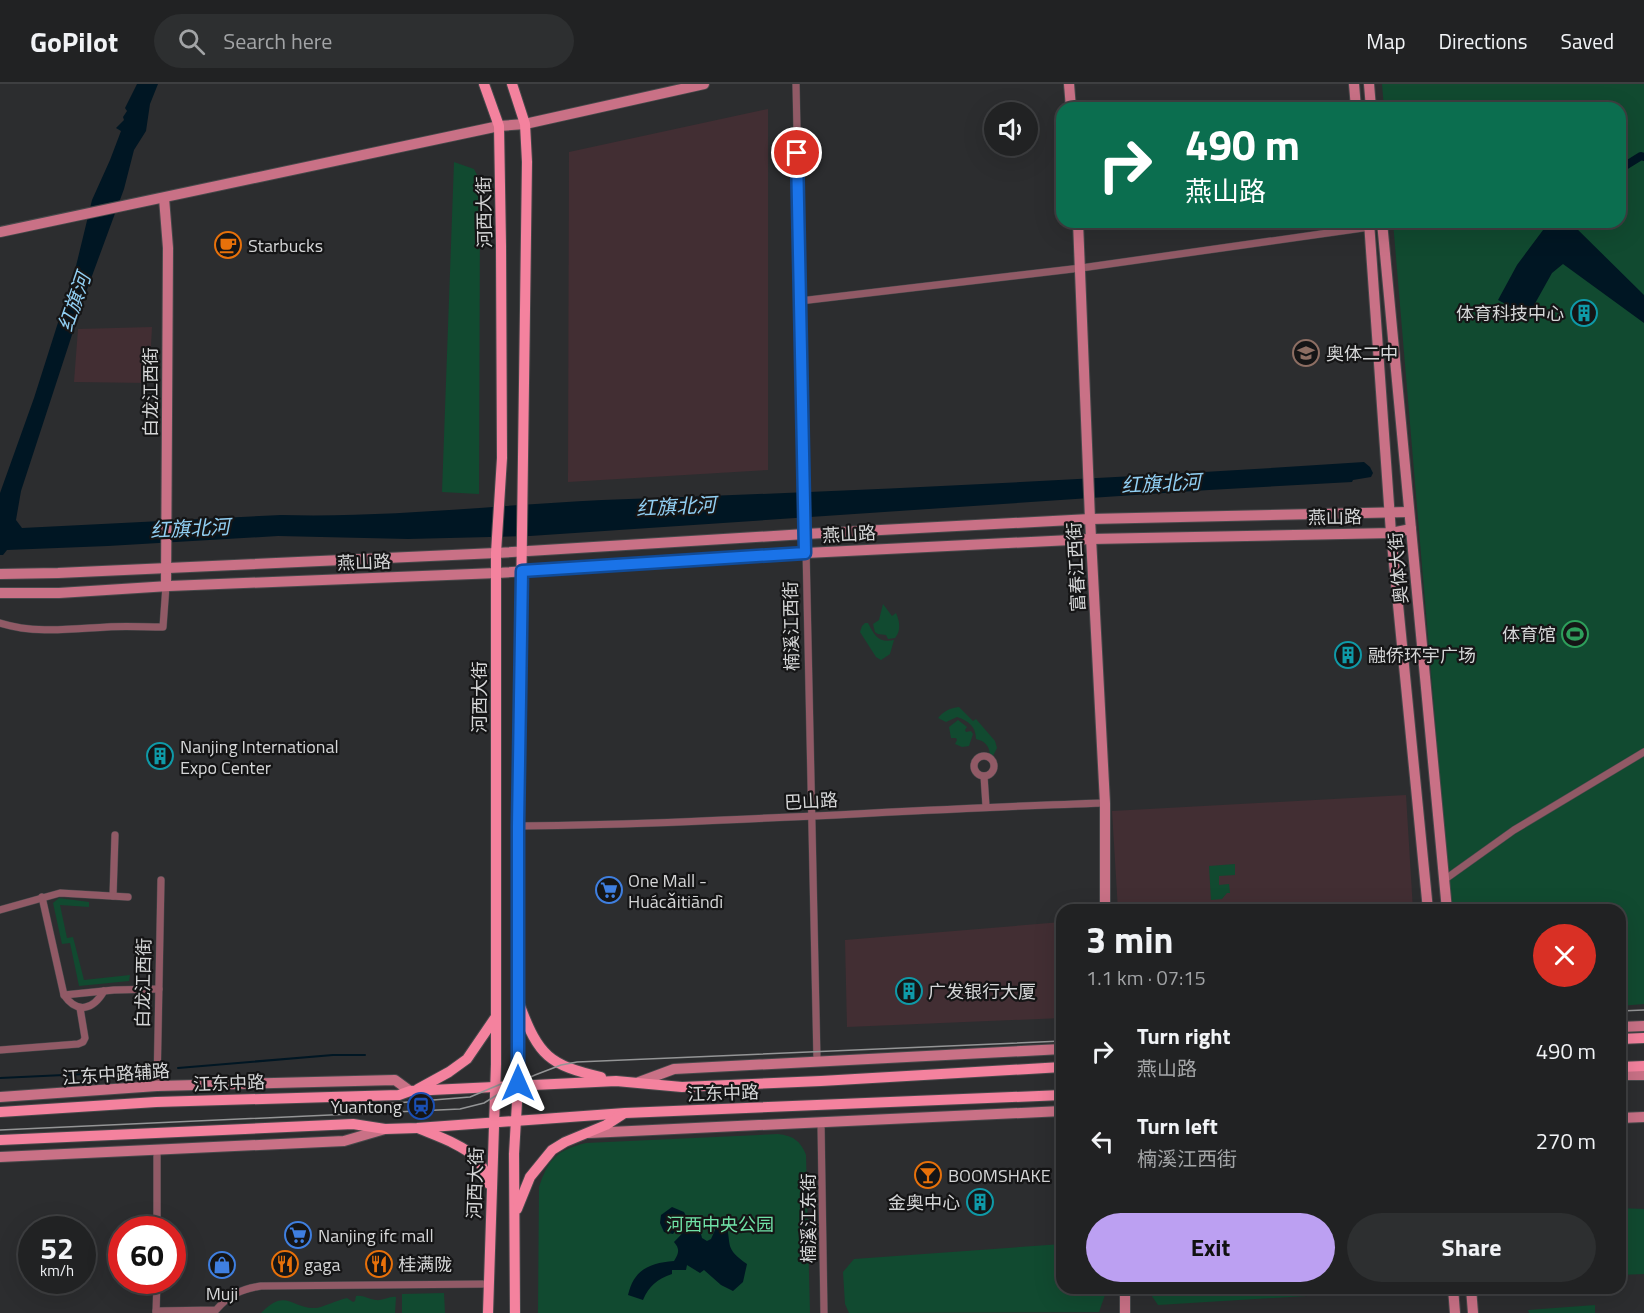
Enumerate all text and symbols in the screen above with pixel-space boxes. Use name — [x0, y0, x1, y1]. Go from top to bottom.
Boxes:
search box — [154, 14, 574, 68]
text: GoPilot — [30, 20, 118, 63]
text: Search here — [223, 24, 332, 58]
icon: search — [175, 25, 208, 58]
text: Map — [1366, 25, 1406, 57]
text: Directions — [1439, 25, 1528, 57]
text: Saved — [1561, 25, 1614, 57]
map controls — [984, 102, 1038, 156]
button: sound — [984, 102, 1038, 156]
text: 490 m — [1185, 112, 1300, 176]
icon: right — [1086, 126, 1164, 204]
pin — [771, 127, 822, 178]
icon: arrive — [780, 136, 813, 169]
text: 燕山路 — [1185, 170, 1266, 211]
street label: 河西大街 — [470, 176, 498, 248]
cafe icon: Starbucks — [213, 230, 243, 260]
place label: Starbucks — [248, 232, 323, 259]
water label: 红旗河 — [50, 265, 100, 335]
building icon: 体育科技中心 — [1569, 298, 1599, 328]
place label: 体育科技中心 — [1456, 300, 1564, 327]
school or university icon: 奥体二中 — [1291, 338, 1321, 368]
place label: 奥体二中 — [1326, 340, 1398, 367]
street label: 白龙江西街 — [137, 347, 164, 437]
water label: 红旗北河 — [1120, 465, 1206, 501]
water label: 红旗北河 — [635, 488, 721, 524]
street label: 燕山路 — [1308, 503, 1362, 531]
water label: 红旗北河 — [149, 510, 235, 546]
street label: 燕山路 — [821, 519, 877, 549]
street label: 富春江西街 — [1060, 521, 1092, 613]
street label: 奥体大街 — [1381, 531, 1415, 605]
street label: 燕山路 — [337, 548, 391, 576]
street label: 楠溪江西街 — [777, 581, 805, 671]
sports icon: 体育馆 — [1560, 619, 1590, 649]
place label: 体育馆 — [1502, 621, 1556, 648]
building icon: 融侨环宇广场 — [1333, 640, 1363, 670]
place label: 融侨环宇广场 — [1368, 642, 1476, 669]
street label: 河西大街 — [466, 661, 493, 733]
place label: Nanjing International Expo Center — [180, 733, 339, 781]
building icon: Nanjing International Expo Center — [145, 741, 175, 771]
street label: 巴山路 — [783, 786, 839, 816]
place label: One Mall - Huácǎitiāndì — [628, 867, 723, 915]
supermarket icon: One Mall - Huácǎitiāndì — [594, 875, 624, 905]
text: 3 min — [1086, 912, 1173, 967]
button: close — [1533, 924, 1596, 987]
street label: 白龙江西街 — [129, 938, 157, 1028]
text: 1.1 km · 07:15 — [1086, 962, 1206, 993]
building icon: 广发银行大厦 — [894, 976, 924, 1006]
place label: 广发银行大厦 — [928, 978, 1036, 1005]
text: Turn right — [1137, 1019, 1231, 1053]
text: 490 m — [1536, 1034, 1596, 1068]
icon: right — [1086, 1035, 1119, 1068]
position arrow — [486, 1051, 550, 1115]
text: 燕山路 — [1137, 1053, 1197, 1084]
street label: 江东中路辅路 — [61, 1057, 171, 1091]
street label: 江东中路 — [193, 1068, 265, 1098]
street label: 江东中路 — [687, 1078, 759, 1108]
station icon: Yuantong — [406, 1091, 436, 1121]
place label: Yuantong — [330, 1093, 402, 1120]
text: Turn left — [1137, 1109, 1218, 1143]
text: 270 m — [1536, 1124, 1596, 1158]
icon: left — [1086, 1125, 1119, 1158]
text: 楠溪江西街 — [1137, 1143, 1237, 1174]
street label: 河西大街 — [460, 1147, 490, 1219]
bar icon: BOOMSHAKE — [913, 1160, 943, 1190]
place label: BOOMSHAKE — [948, 1162, 1051, 1189]
street label: 楠溪江东街 — [795, 1173, 822, 1263]
building icon: 金奥中心 — [965, 1187, 995, 1217]
place label: 金奥中心 — [888, 1189, 960, 1216]
park label: 河西中央公园 — [666, 1211, 774, 1238]
button: Exit — [1086, 1213, 1335, 1282]
button: Share — [1347, 1213, 1596, 1282]
speed limit sign: 60 — [108, 1216, 186, 1294]
supermarket icon: Nanjing ifc mall — [283, 1220, 313, 1250]
place label: Nanjing ifc mall — [318, 1222, 434, 1249]
text: 52 — [40, 1225, 74, 1271]
restaurant icon: gaga — [270, 1249, 300, 1279]
restaurant icon: 桂满陇 — [364, 1249, 394, 1279]
shop icon: Muji — [207, 1250, 237, 1280]
place label: gaga — [304, 1251, 341, 1278]
place label: 桂满陇 — [398, 1251, 452, 1278]
text: km/h — [40, 1259, 74, 1282]
place label: Muji — [206, 1280, 238, 1307]

